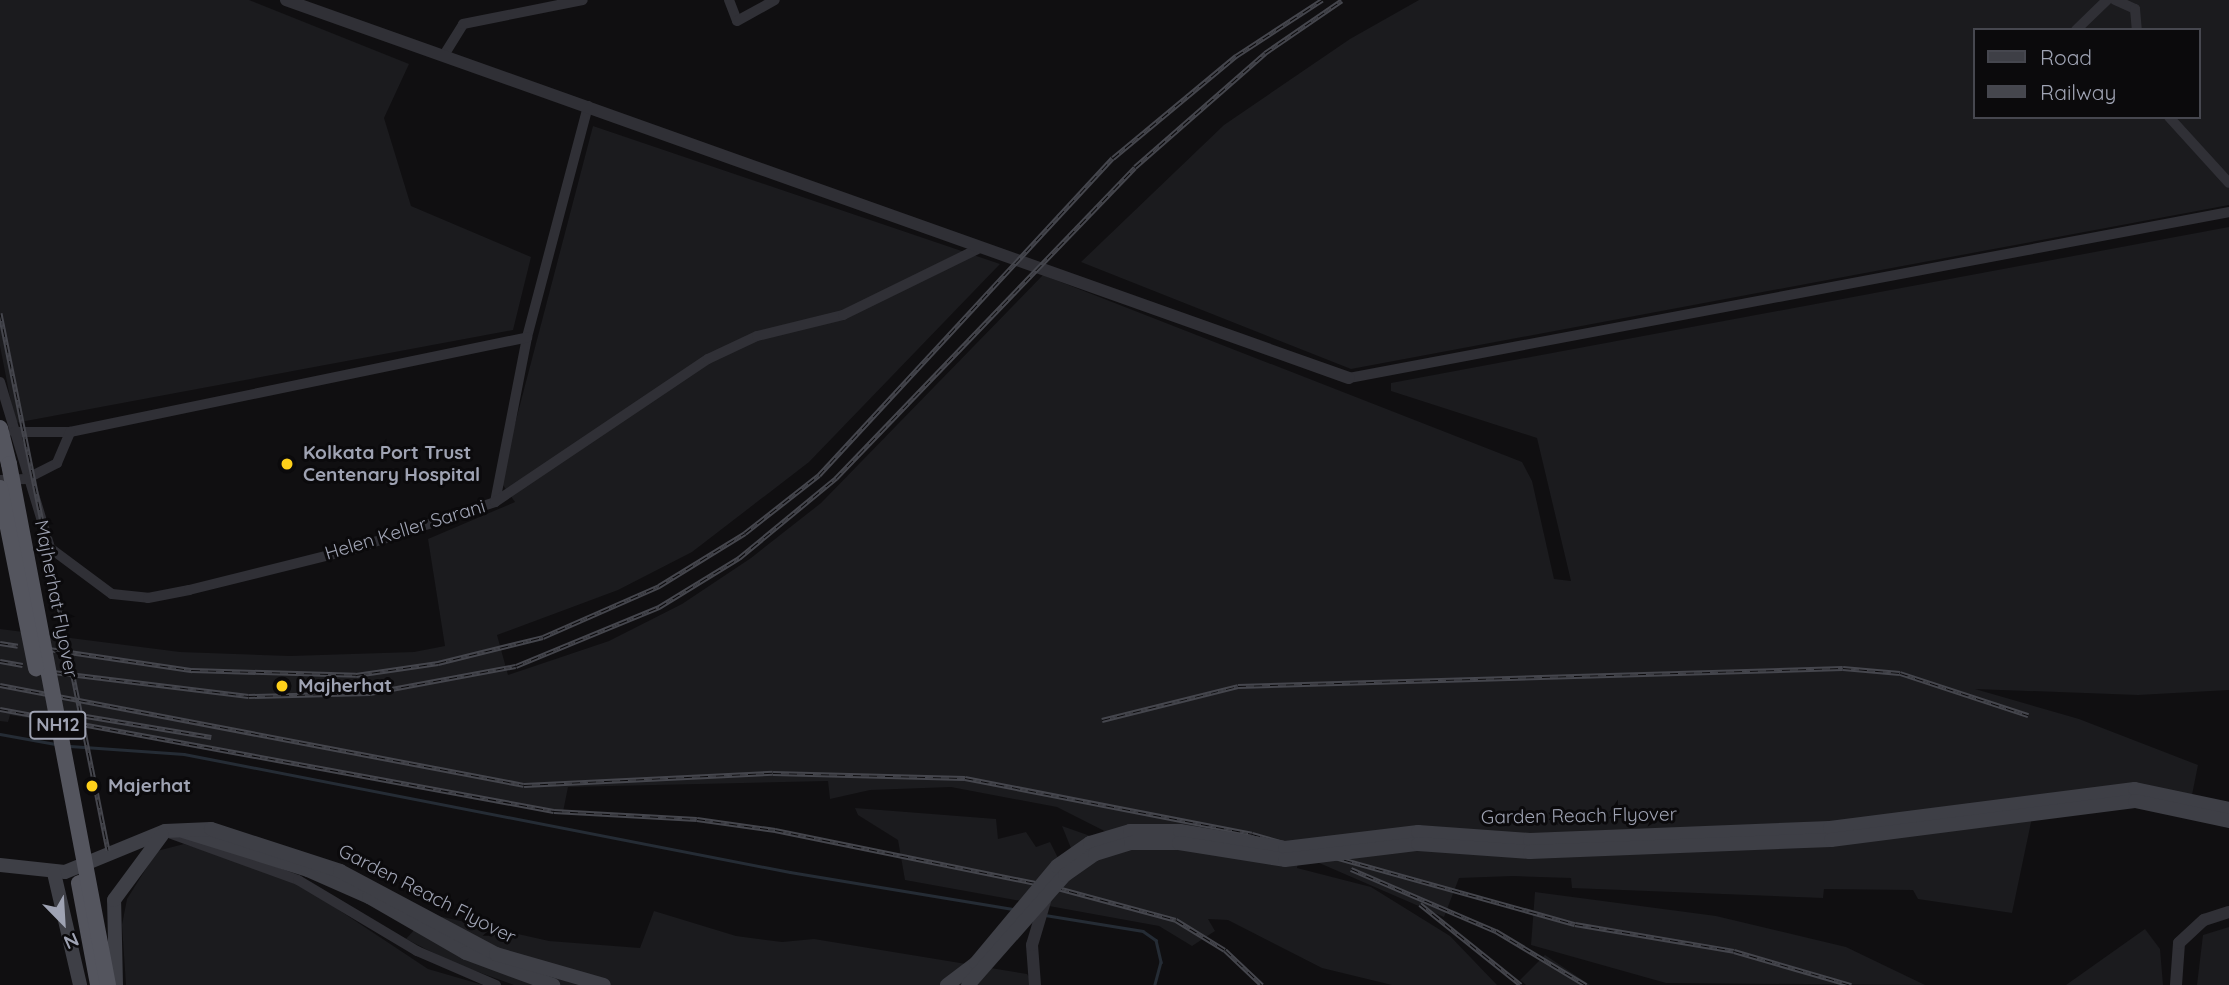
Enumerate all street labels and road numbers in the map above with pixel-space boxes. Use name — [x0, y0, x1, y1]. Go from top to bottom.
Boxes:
street label: Helen Keller Sarani — [322, 495, 488, 565]
street label: Majherhat Flyover — [30, 518, 82, 680]
road number: NH12 — [28, 710, 88, 740]
street label: Garden Reach Flyover — [1481, 803, 1677, 829]
street label: Garden Reach Flyover — [335, 839, 519, 949]

